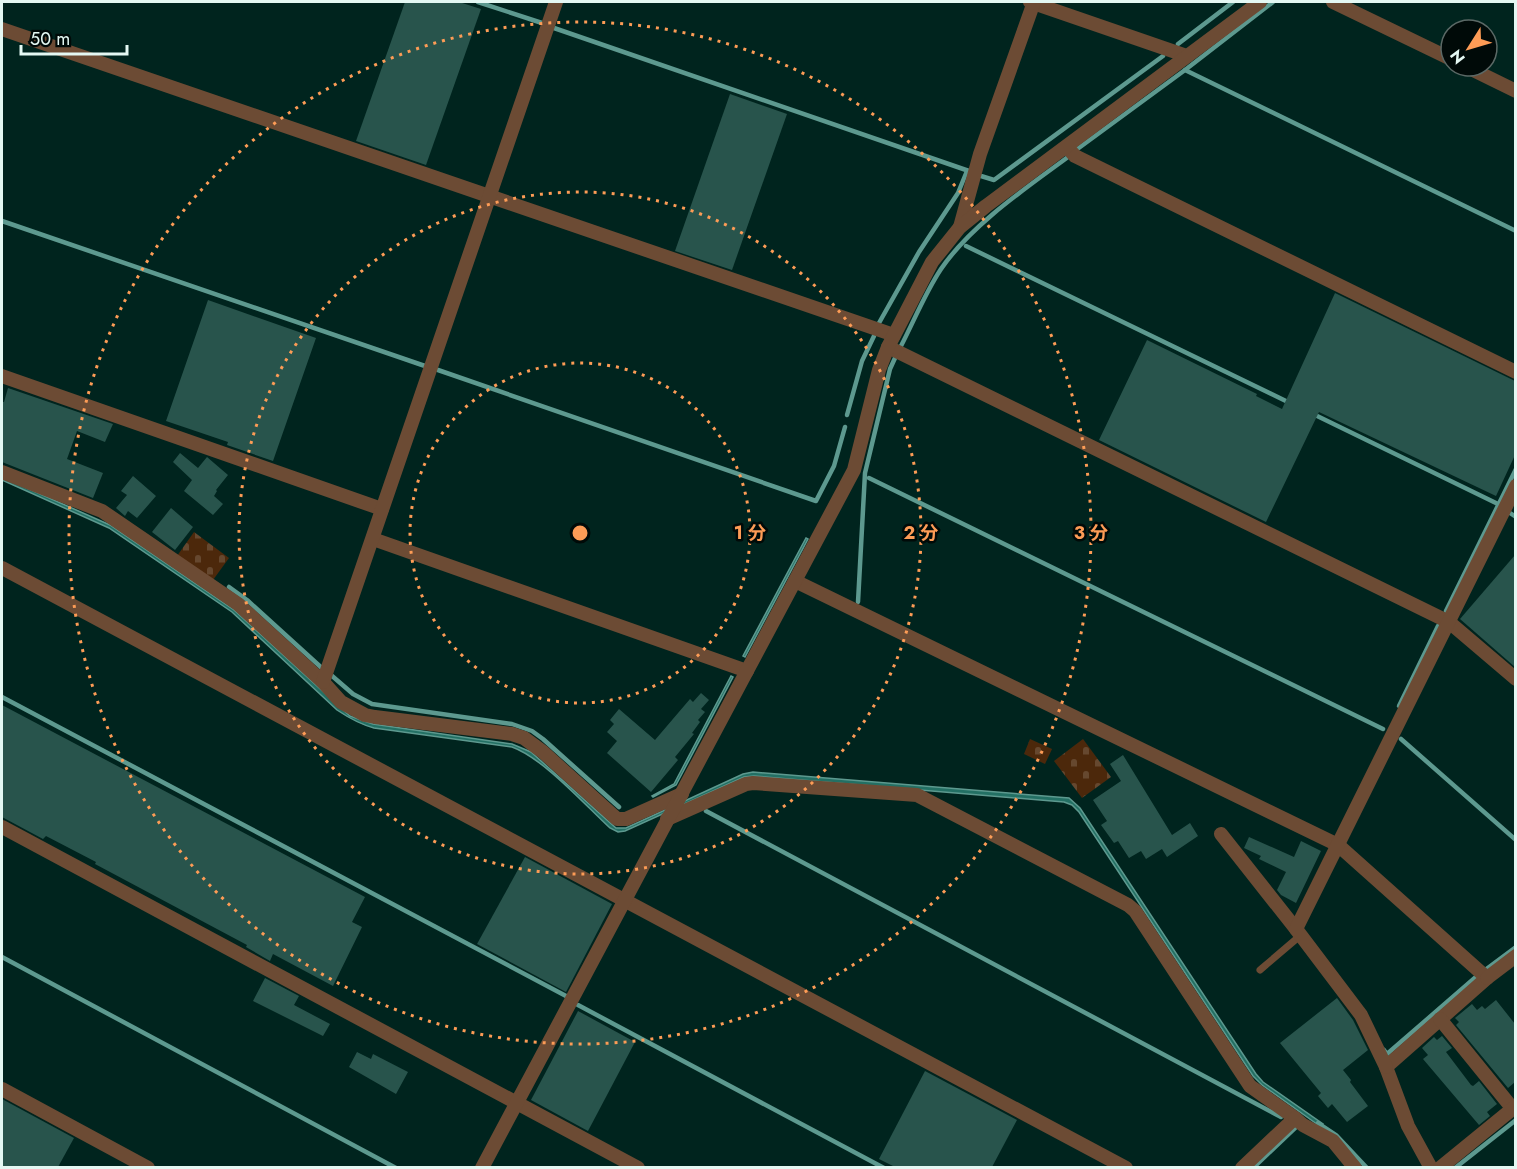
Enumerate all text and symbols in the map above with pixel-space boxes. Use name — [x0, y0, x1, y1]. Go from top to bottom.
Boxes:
scale bar — [21, 18, 128, 56]
north arrow — [1439, 18, 1499, 78]
text: 50 m — [30, 26, 70, 52]
text: N — [1444, 45, 1470, 69]
text: 1 分 — [734, 520, 766, 546]
text: 2 分 — [903, 520, 939, 546]
text: 3 分 — [1074, 520, 1108, 546]
centre of rings — [570, 523, 590, 543]

